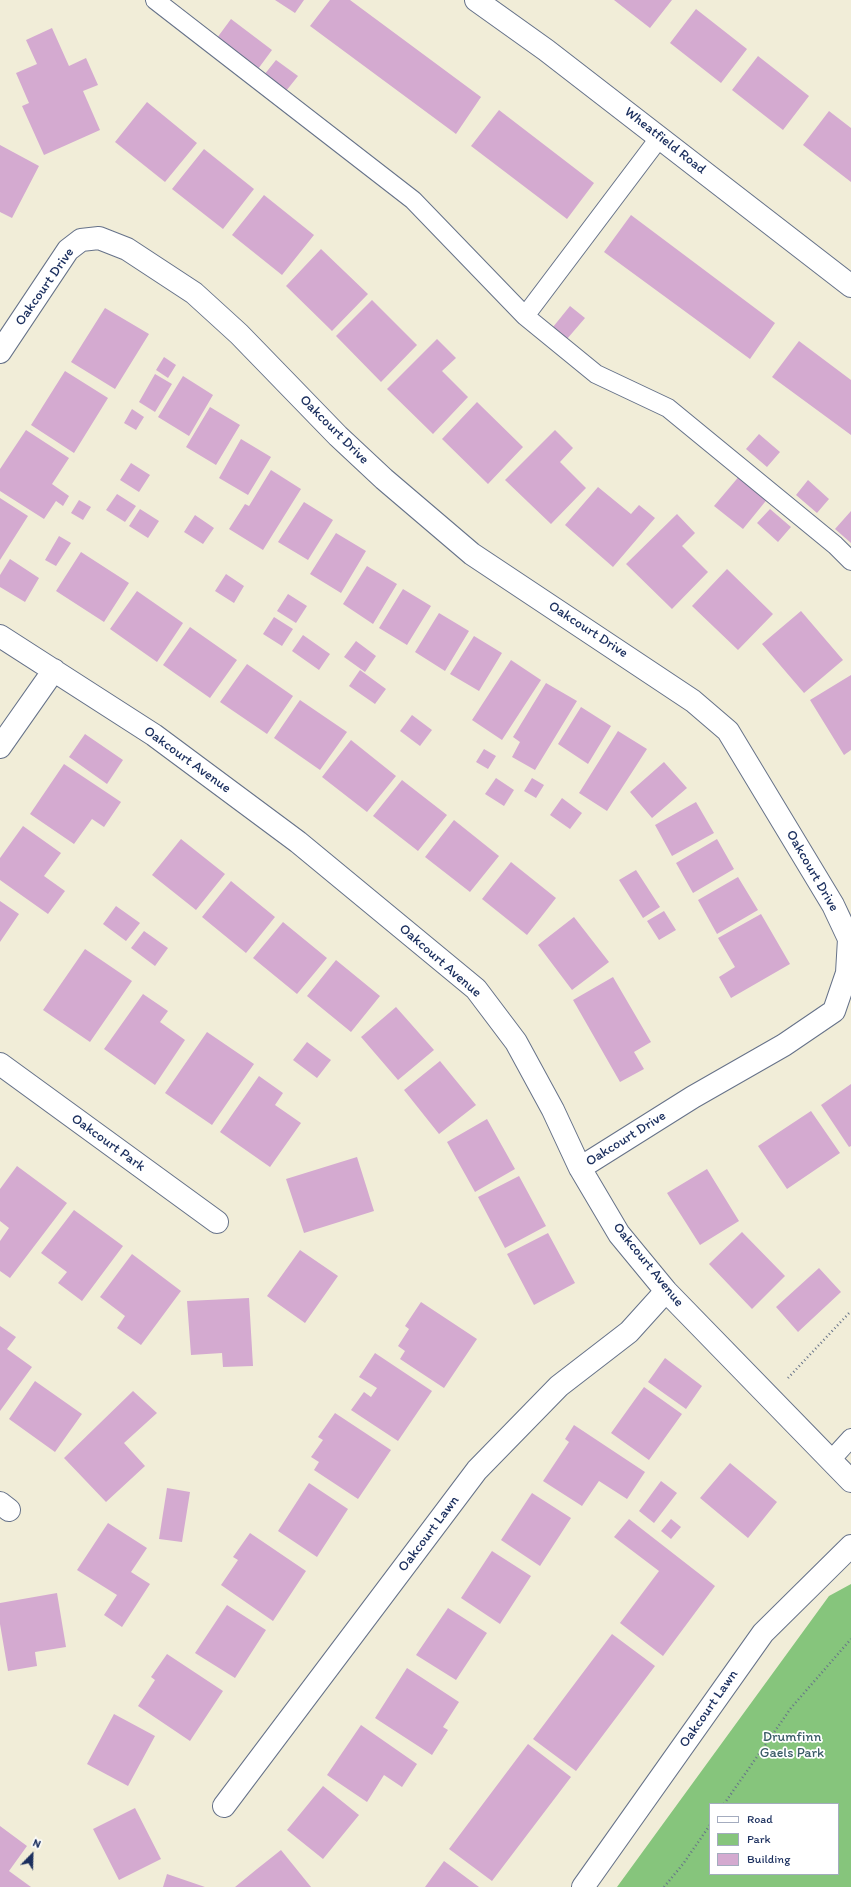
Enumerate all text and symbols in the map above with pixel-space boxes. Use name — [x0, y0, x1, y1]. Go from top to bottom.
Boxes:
street label: Wheatfield Road — [621, 104, 709, 178]
street label: Oakcourt Drive — [12, 245, 78, 329]
street label: Oakcourt Drive — [296, 392, 372, 468]
street label: Oakcourt Drive — [545, 598, 631, 662]
street label: Oakcourt Avenue — [140, 723, 234, 797]
street label: Oakcourt Drive — [782, 827, 842, 915]
street label: Oakcourt Avenue — [395, 921, 485, 1001]
street label: Oakcourt Drive — [583, 1108, 669, 1170]
street label: Oakcourt Park — [68, 1111, 148, 1175]
street label: Oakcourt Avenue — [609, 1219, 687, 1311]
street label: Oakcourt Lawn — [395, 1493, 463, 1575]
street label: Oakcourt Lawn — [676, 1667, 742, 1751]
park label: Drumfinn Gaels Park — [760, 1729, 824, 1762]
legend — [709, 1803, 839, 1875]
text: Road — [747, 1812, 773, 1826]
text: Park — [747, 1832, 771, 1846]
north arrow — [12, 1835, 52, 1875]
text: N — [31, 1836, 43, 1851]
text: Building — [747, 1852, 790, 1866]

